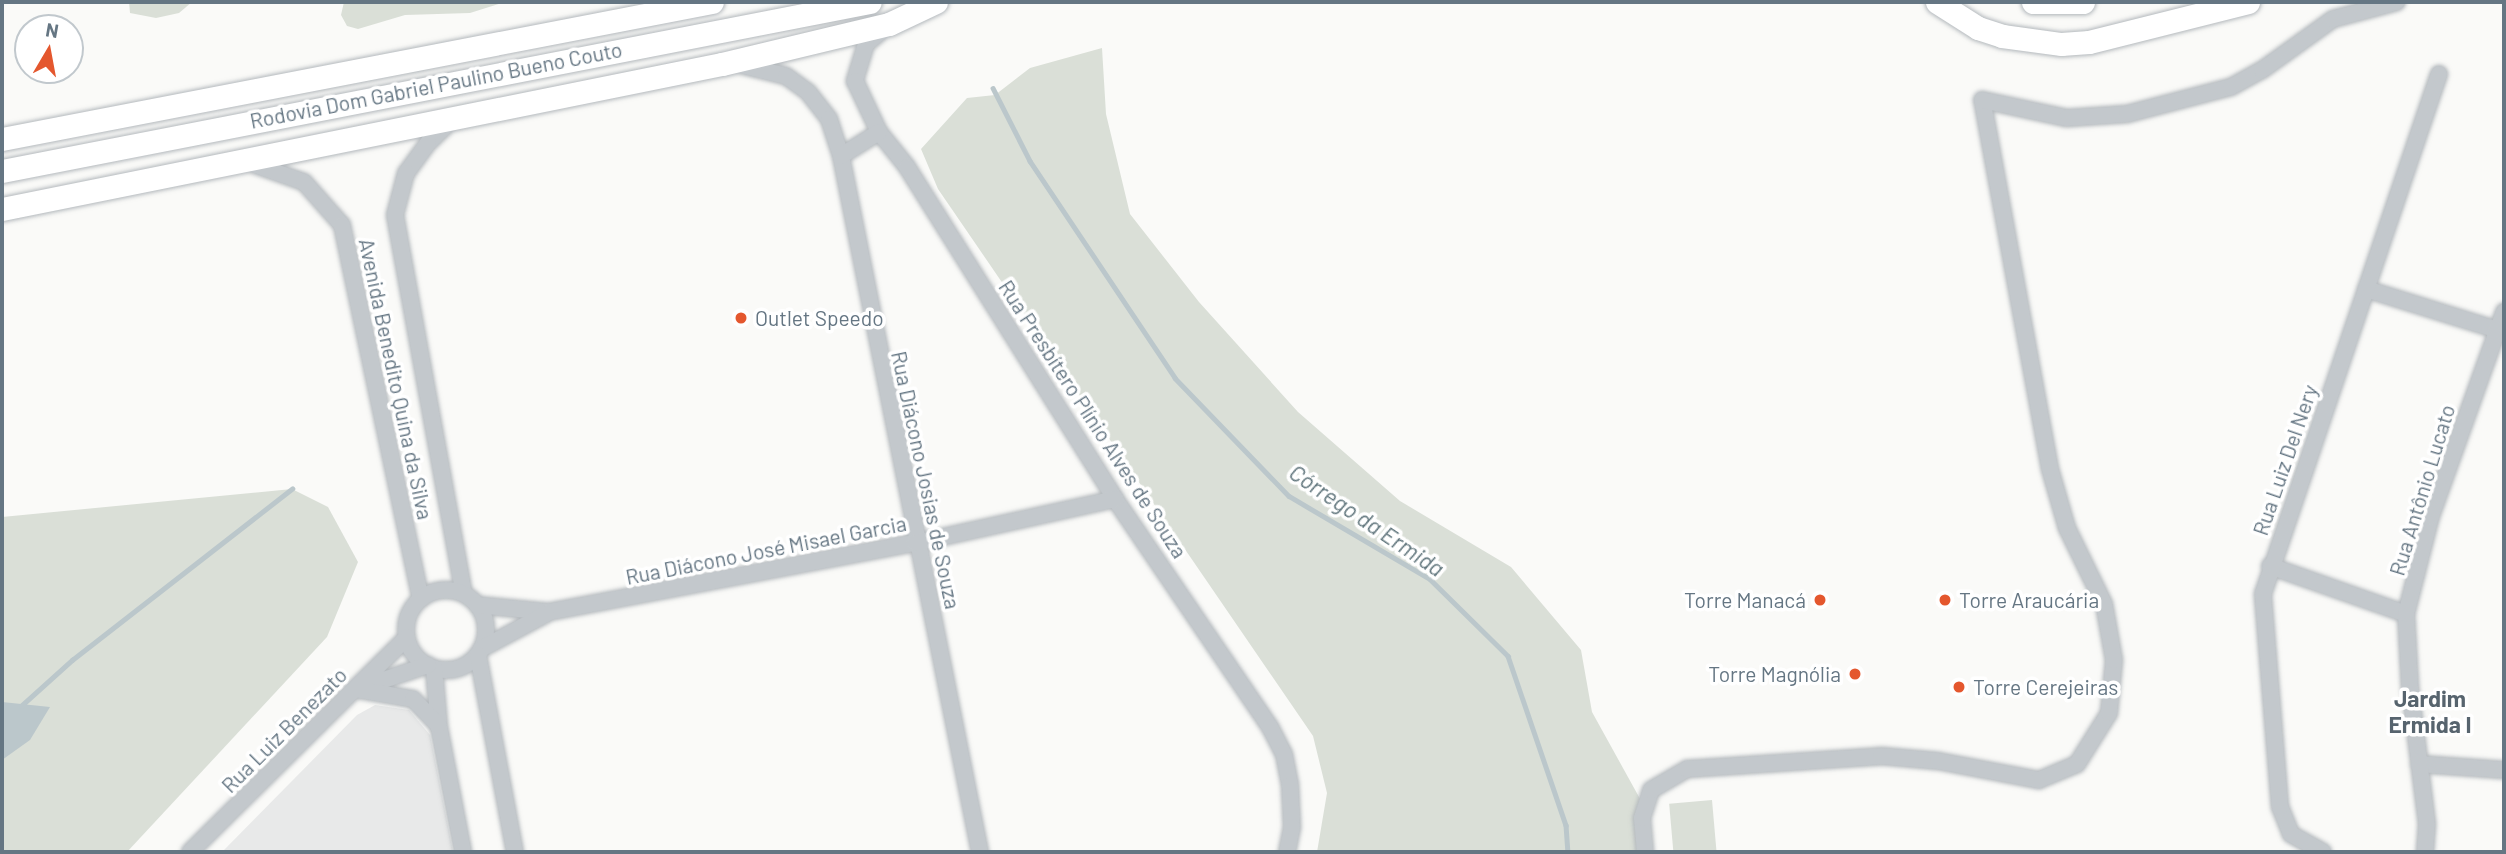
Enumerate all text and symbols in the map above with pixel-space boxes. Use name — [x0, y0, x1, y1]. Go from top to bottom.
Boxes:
north arrow — [14, 14, 84, 84]
text: N — [44, 17, 61, 42]
street label: Rodovia Dom Gabriel Paulino Bueno Couto — [248, 36, 624, 134]
street label: Avenida Benedito Quina da Silva — [354, 236, 438, 522]
street label: Rua Presbítero Plínio Alves de Souza — [994, 275, 1192, 563]
place label: Outlet Speedo — [755, 305, 884, 331]
marker: Outlet Speedo — [733, 310, 749, 326]
street label: Rua Diácono Josias de Souza — [886, 349, 966, 611]
street label: Rua Luiz Del Nery — [2247, 381, 2323, 539]
street label: Rua Antônio Lucato — [2384, 401, 2460, 579]
water label: Córrego da Ermida — [1284, 458, 1450, 582]
street label: Rua Diácono José Misael Garcia — [623, 510, 909, 590]
place label: Torre Manacá — [1684, 587, 1806, 613]
place label: Torre Araucária — [1959, 587, 2099, 613]
marker: Torre Manacá — [1812, 592, 1828, 608]
marker: Torre Araucária — [1937, 592, 1953, 608]
place label: Torre Magnólia — [1708, 661, 1841, 687]
street label: Rua Luiz Benezato — [216, 662, 352, 798]
marker: Torre Magnólia — [1847, 666, 1863, 682]
place label: Torre Cerejeiras — [1973, 674, 2118, 700]
marker: Torre Cerejeiras — [1951, 679, 1967, 695]
district label: Jardim Ermida I — [2388, 684, 2472, 738]

